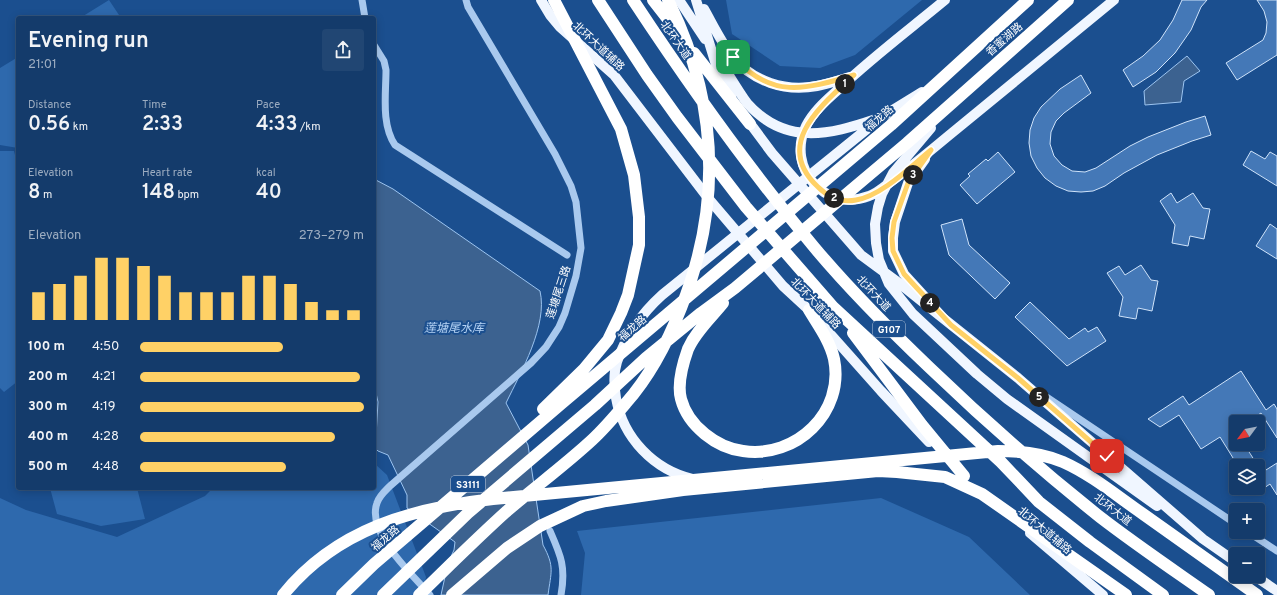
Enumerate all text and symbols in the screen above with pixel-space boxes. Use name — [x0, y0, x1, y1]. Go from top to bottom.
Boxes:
street label: 北环大道辅路 — [569, 19, 627, 74]
street label: 北环大道 — [657, 19, 694, 63]
street label: 香蜜湖路 — [983, 20, 1026, 59]
text: Evening run — [28, 28, 149, 55]
button: share — [322, 29, 364, 71]
pin — [716, 40, 750, 74]
icon: arrive — [722, 46, 744, 68]
text: 21:01 — [28, 57, 57, 73]
pin: 1 — [835, 74, 855, 94]
text: 1 — [843, 77, 847, 91]
text: Distance — [28, 98, 71, 112]
text: Time — [142, 98, 167, 112]
text: Pace — [256, 98, 280, 112]
street label: 福龙路 — [863, 103, 897, 135]
text: 0.56 — [28, 112, 70, 138]
text: 2:33 — [142, 112, 183, 138]
text: 4:33 — [256, 112, 297, 138]
text: km — [70, 120, 88, 134]
text: /km — [297, 120, 321, 134]
pin: 3 — [903, 165, 923, 185]
text: Elevation — [28, 166, 73, 180]
text: Heart rate — [142, 166, 192, 180]
text: kcal — [256, 166, 276, 180]
text: 3 — [910, 168, 916, 182]
text: 8 — [28, 180, 40, 206]
text: 148 — [142, 180, 175, 206]
text: 40 — [256, 180, 282, 206]
text: m — [40, 188, 52, 202]
text: bpm — [175, 188, 199, 202]
pin: 2 — [824, 188, 844, 208]
text: 2 — [831, 191, 837, 205]
text: Elevation — [28, 228, 81, 244]
text: 273–279 m — [299, 228, 364, 244]
street label: 莲塘尾三路 — [544, 264, 574, 321]
street label: 北环大道 — [853, 273, 893, 315]
street label: 北环大道辅路 — [787, 275, 843, 332]
pin: 4 — [920, 293, 940, 313]
text: 4 — [926, 296, 934, 310]
street label: 福龙路 — [616, 313, 650, 345]
water label: 莲塘尾水库 — [424, 321, 486, 337]
road number: G107 — [873, 321, 905, 337]
text: 100 m — [28, 339, 65, 355]
text: 4:50 — [92, 339, 119, 355]
text: 200 m — [28, 369, 68, 385]
text: 4:21 — [92, 369, 116, 385]
pin: 5 — [1029, 387, 1049, 407]
text: 5 — [1036, 390, 1042, 404]
text: 300 m — [28, 399, 67, 415]
text: 4:19 — [92, 399, 116, 415]
north arrow — [1229, 415, 1265, 451]
map controls — [1229, 415, 1265, 583]
text: 400 m — [28, 429, 68, 445]
text: 4:28 — [92, 429, 119, 445]
pin — [1090, 439, 1124, 473]
icon: check — [1096, 445, 1118, 467]
text: 500 m — [28, 459, 68, 475]
text: 4:48 — [92, 459, 119, 475]
button: layers — [1229, 459, 1265, 495]
road number: S3111 — [451, 476, 485, 492]
street label: 北环大道 — [1091, 491, 1134, 529]
button: + — [1229, 503, 1265, 539]
street label: 北环大道辅路 — [1015, 504, 1074, 557]
street label: 福龙路 — [369, 523, 403, 555]
button: − — [1229, 547, 1265, 583]

